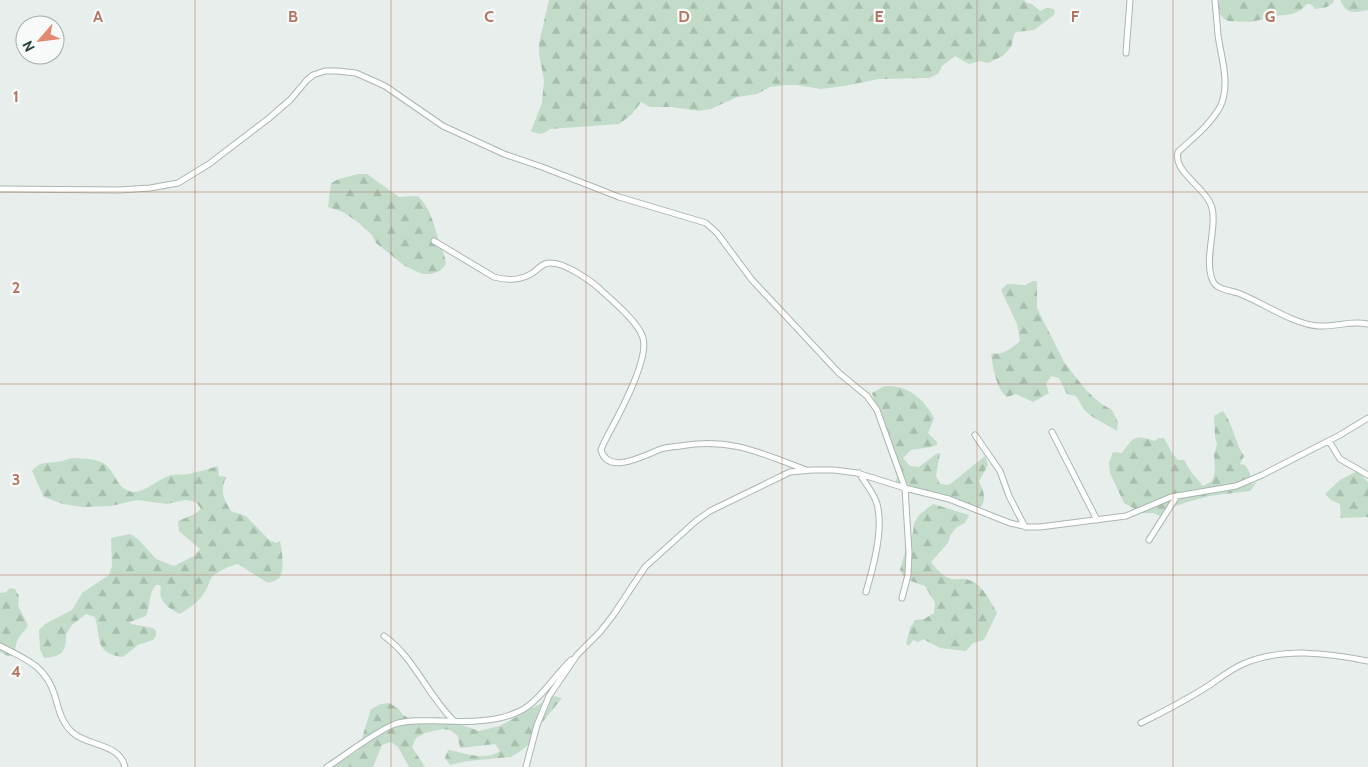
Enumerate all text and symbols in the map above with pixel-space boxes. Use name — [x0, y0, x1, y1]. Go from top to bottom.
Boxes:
text: A — [93, 7, 103, 26]
text: B — [288, 7, 298, 26]
text: C — [484, 7, 494, 26]
text: D — [678, 7, 690, 26]
text: E — [874, 7, 884, 26]
text: F — [1071, 7, 1080, 26]
text: G — [1265, 7, 1275, 26]
north arrow — [15, 15, 65, 65]
text: N — [18, 38, 39, 55]
text: 1 — [13, 87, 19, 106]
text: 2 — [12, 278, 20, 297]
text: 3 — [12, 470, 20, 489]
text: 4 — [11, 662, 21, 681]

